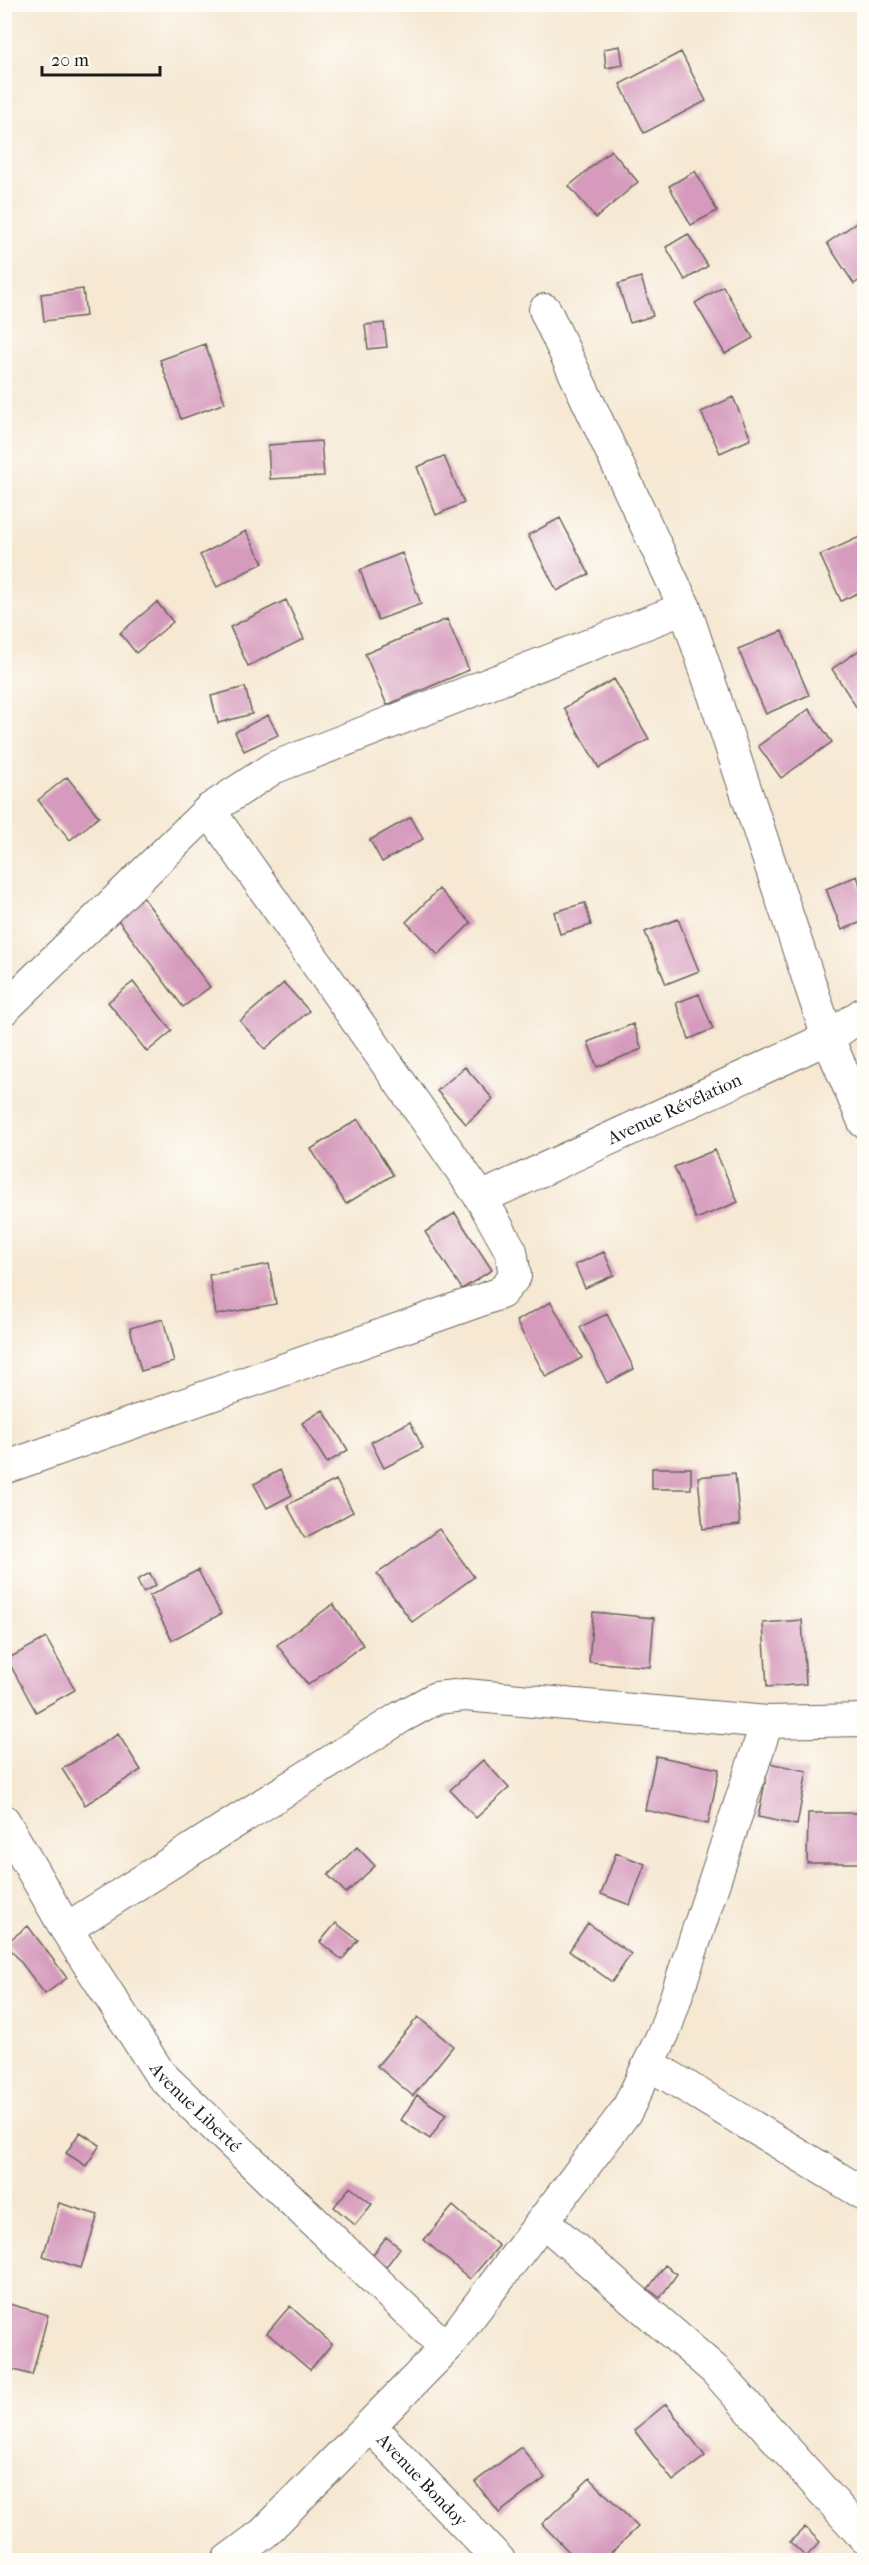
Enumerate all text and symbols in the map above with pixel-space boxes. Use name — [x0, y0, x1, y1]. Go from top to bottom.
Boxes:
scale bar — [42, 39, 160, 77]
text: 20 m — [51, 50, 89, 71]
street label: Avenue Révélation — [603, 1069, 745, 1149]
street label: Avenue Liberté — [145, 2058, 246, 2157]
street label: Avenue Bondoy — [372, 2428, 473, 2532]

